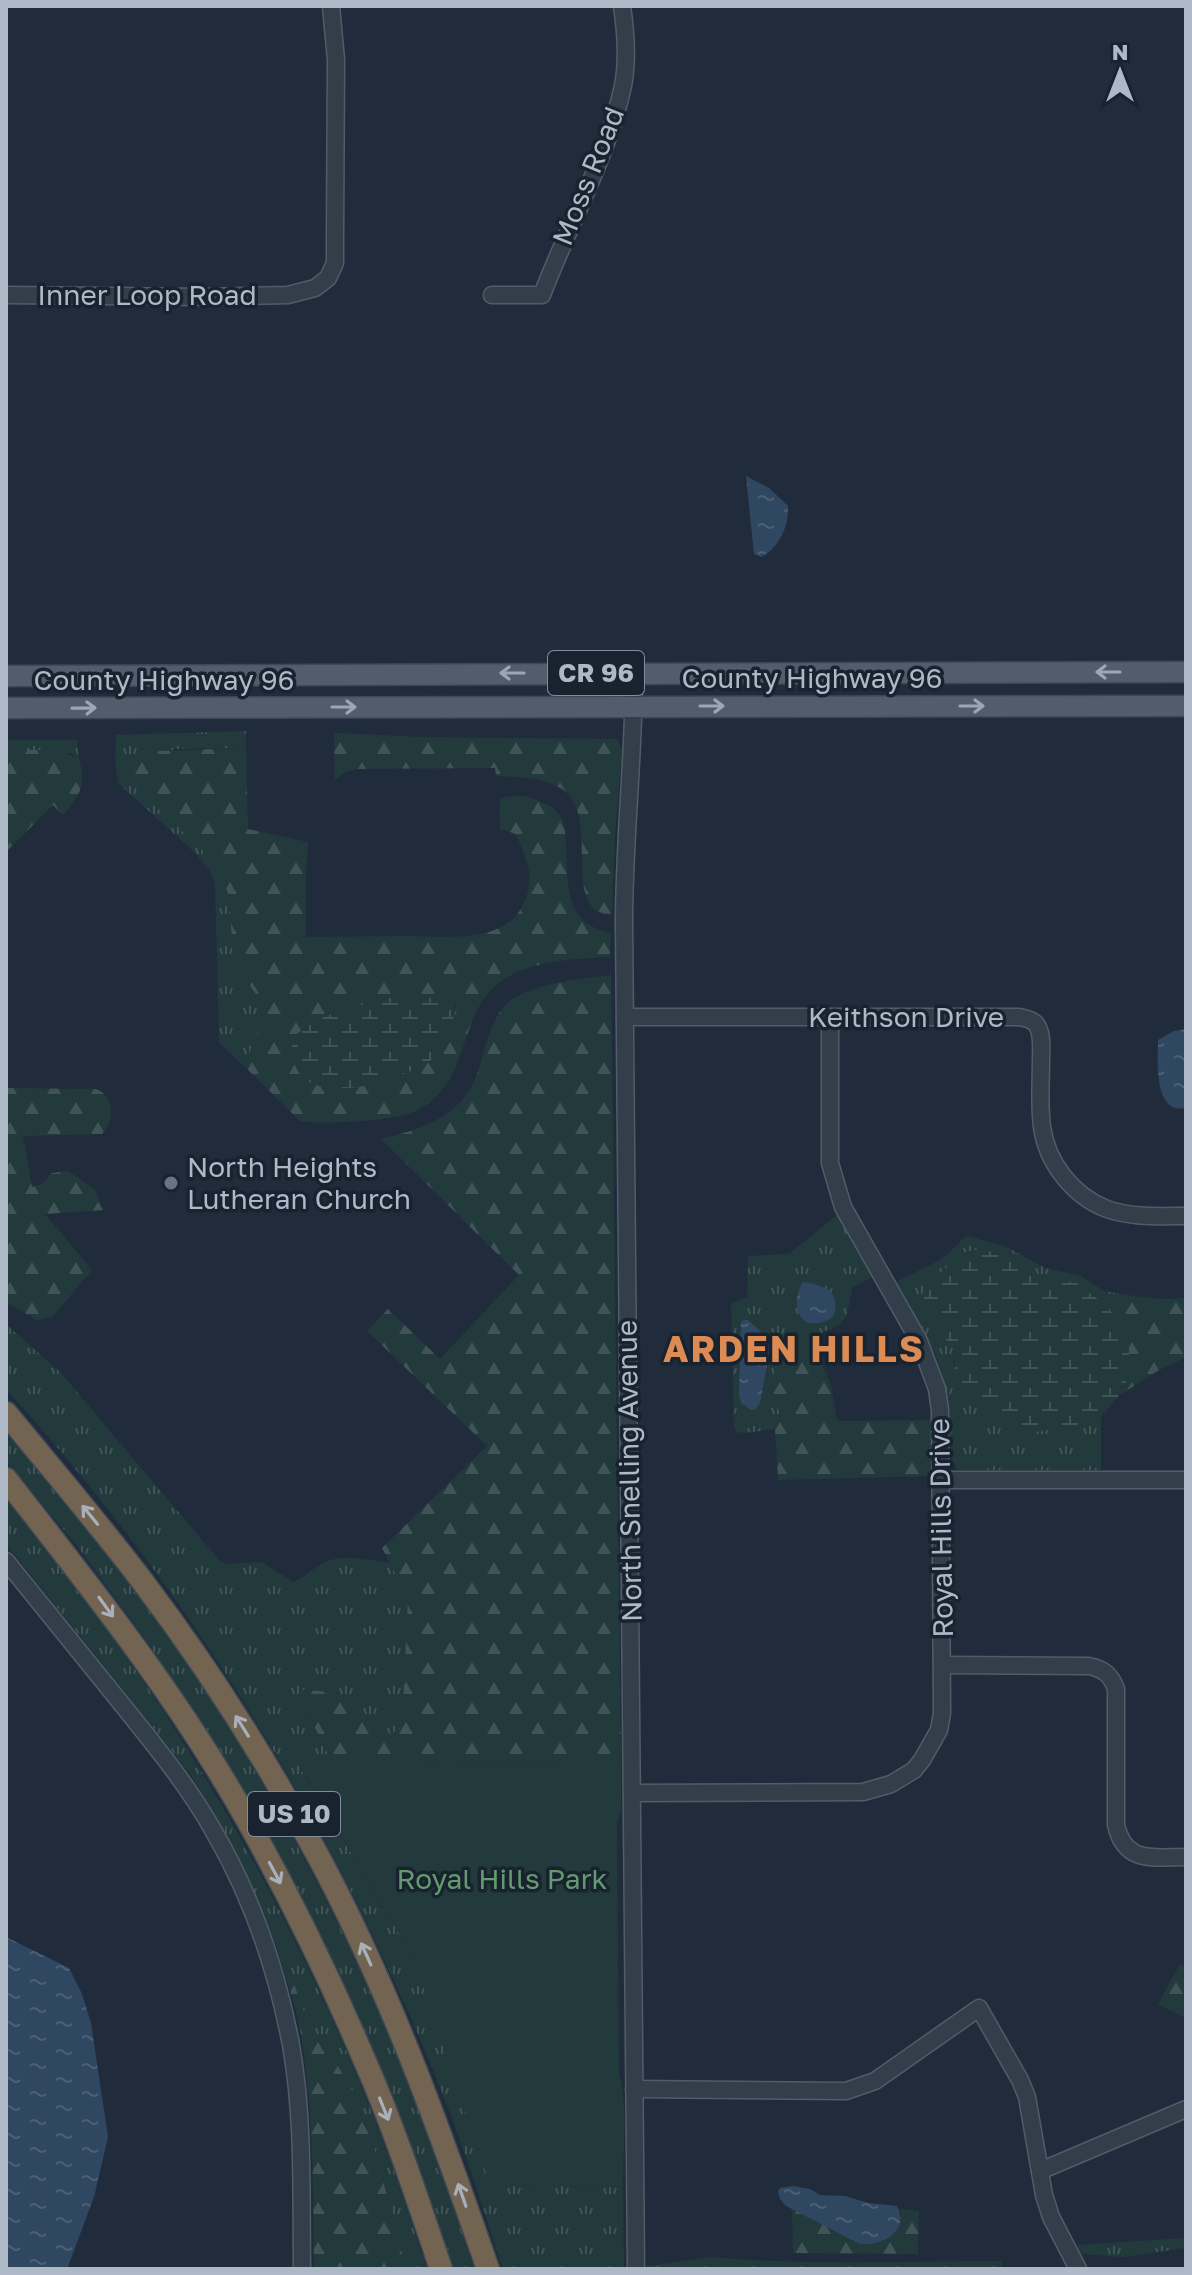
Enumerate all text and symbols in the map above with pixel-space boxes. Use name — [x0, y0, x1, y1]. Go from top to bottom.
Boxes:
north arrow — [1080, 32, 1160, 112]
text: N — [1112, 38, 1128, 65]
street label: Moss Road — [545, 102, 630, 250]
street label: Inner Loop Road — [37, 278, 257, 311]
road number: CR 96 — [548, 651, 644, 695]
street label: County Highway 96 — [681, 661, 943, 694]
street label: County Highway 96 — [33, 663, 295, 696]
one-way arrow — [1095, 664, 1122, 680]
one-way arrow — [499, 665, 526, 681]
one-way arrow — [698, 698, 725, 714]
one-way arrow — [958, 698, 985, 714]
one-way arrow — [330, 699, 357, 715]
one-way arrow — [70, 700, 97, 716]
street label: Keithson Drive — [808, 1000, 1004, 1033]
place label: North Heights Lutheran Church — [187, 1150, 411, 1215]
marker: North Heights Lutheran Church — [162, 1174, 180, 1192]
street label: North Snelling Avenue — [609, 1320, 648, 1622]
district label: ARDEN HILLS — [663, 1327, 925, 1370]
street label: Royal Hills Drive — [922, 1418, 959, 1638]
one-way arrow — [82, 1504, 100, 1525]
one-way arrow — [97, 1596, 114, 1617]
one-way arrow — [233, 1715, 249, 1738]
road number: US 10 — [248, 1792, 340, 1836]
one-way arrow — [268, 1861, 284, 1885]
park label: Royal Hills Park — [397, 1862, 608, 1895]
one-way arrow — [358, 1942, 373, 1967]
one-way arrow — [378, 2096, 393, 2121]
one-way arrow — [454, 2184, 468, 2208]

